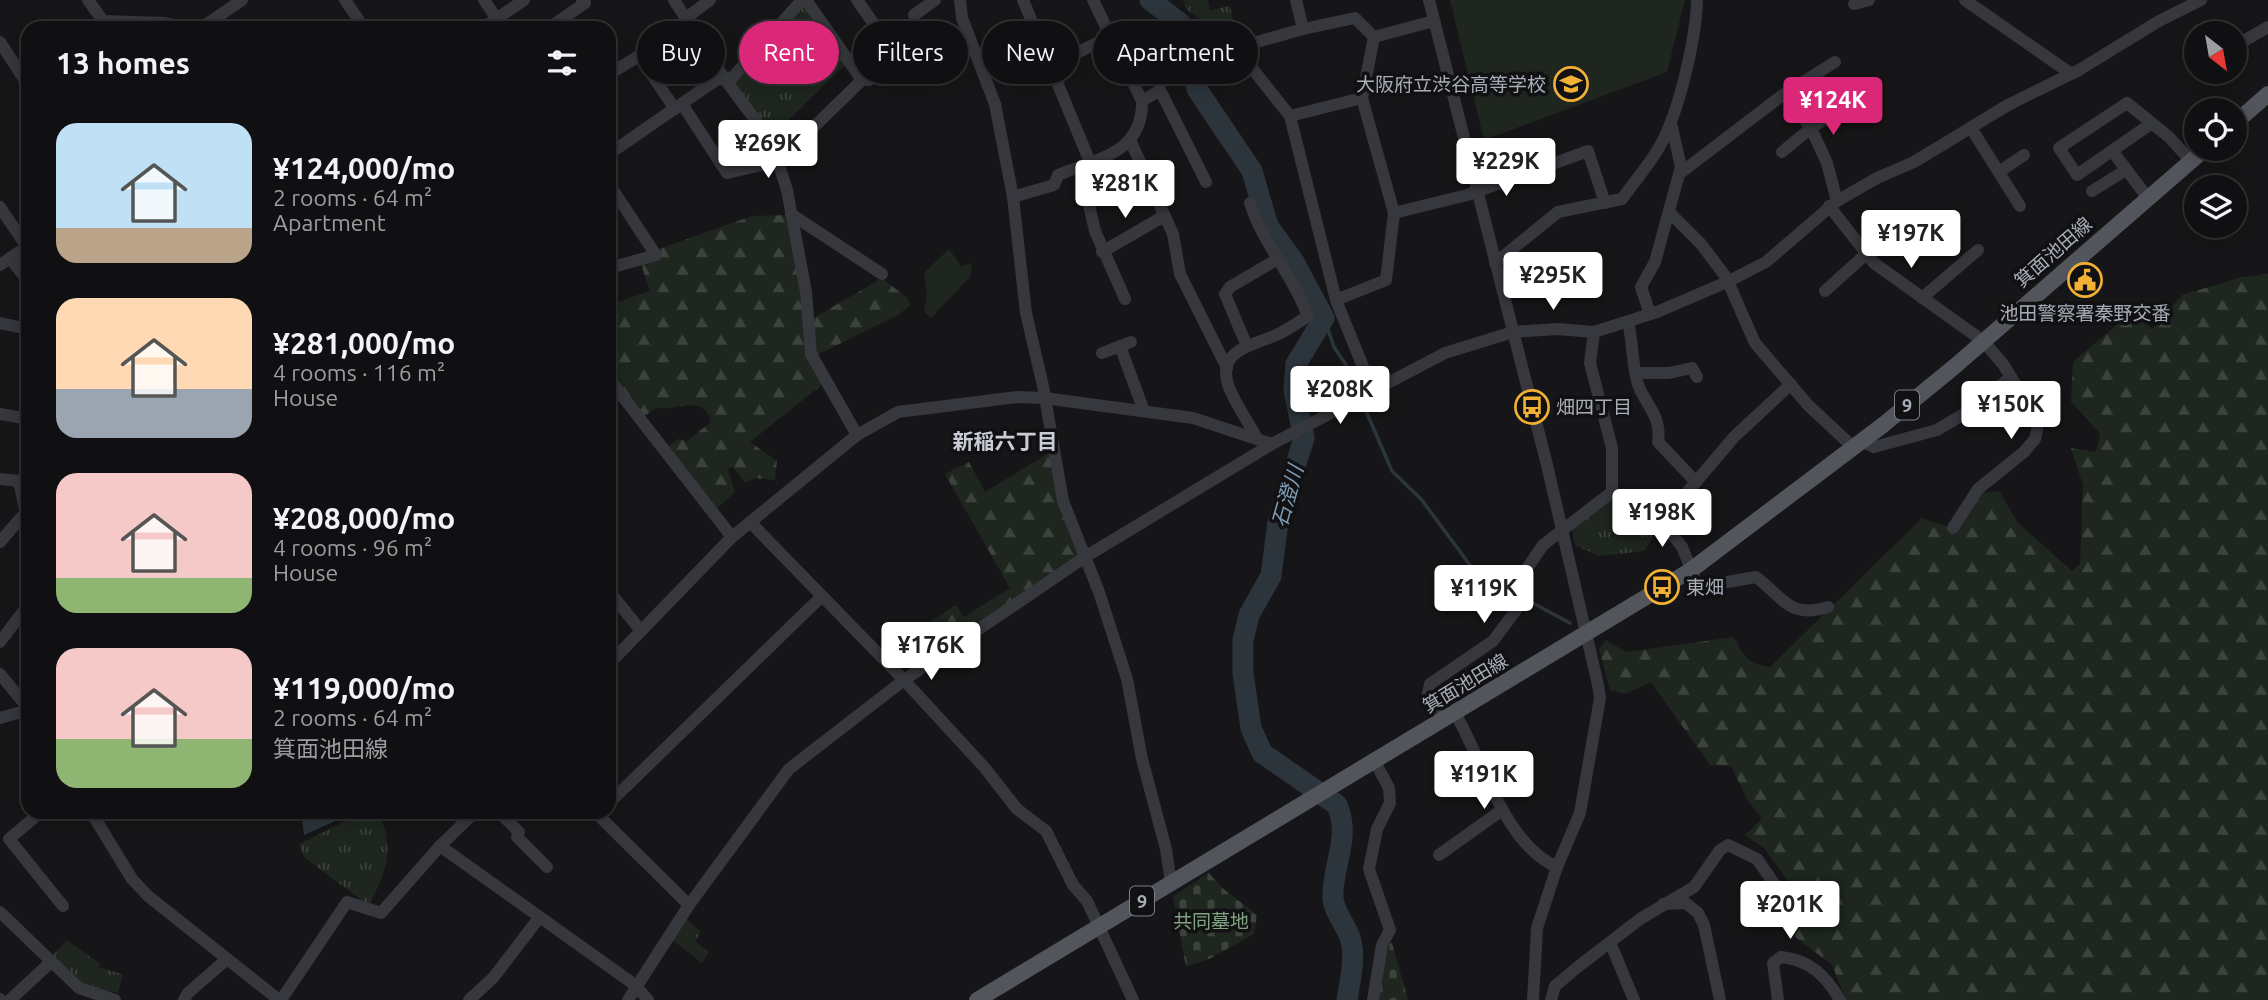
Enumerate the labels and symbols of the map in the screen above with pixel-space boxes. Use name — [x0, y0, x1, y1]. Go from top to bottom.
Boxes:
north arrow — [2184, 21, 2247, 84]
school or university icon: 大阪府立渋谷高等学校 — [1552, 65, 1590, 103]
place label: 大阪府立渋谷高等学校 — [1356, 73, 1546, 95]
pin: ¥124K — [1784, 78, 1882, 137]
pin: ¥269K — [719, 120, 817, 180]
pin: ¥229K — [1457, 138, 1555, 198]
pin: ¥281K — [1076, 160, 1174, 220]
pin: ¥197K — [1862, 210, 1960, 270]
street label: 箕面池田線 — [2010, 213, 2096, 291]
pin: ¥295K — [1504, 252, 1602, 312]
public building icon: 池田警察署秦野交番 — [2066, 261, 2104, 299]
place label: 池田警察署秦野交番 — [1999, 302, 2171, 324]
pin: ¥208K — [1291, 366, 1389, 426]
pin: ¥150K — [1962, 382, 2060, 441]
bus stop icon: 畑四丁目 — [1513, 388, 1551, 426]
road number: 9 — [1895, 390, 1919, 419]
place label: 畑四丁目 — [1556, 396, 1632, 418]
district label: 新稲六丁目 — [953, 429, 1058, 453]
water label: 石澄川 — [1267, 460, 1308, 530]
pin: ¥198K — [1613, 490, 1711, 549]
pin: ¥119K — [1435, 566, 1533, 625]
bus stop icon: 東畑 — [1643, 568, 1681, 606]
place label: 東畑 — [1686, 576, 1724, 598]
pin: ¥176K — [882, 622, 980, 682]
street label: 箕面池田線 — [1419, 649, 1511, 717]
pin: ¥191K — [1435, 752, 1533, 811]
pin: ¥201K — [1741, 881, 1839, 941]
road number: 9 — [1130, 887, 1154, 916]
park label: 共同墓地 — [1173, 910, 1249, 932]

